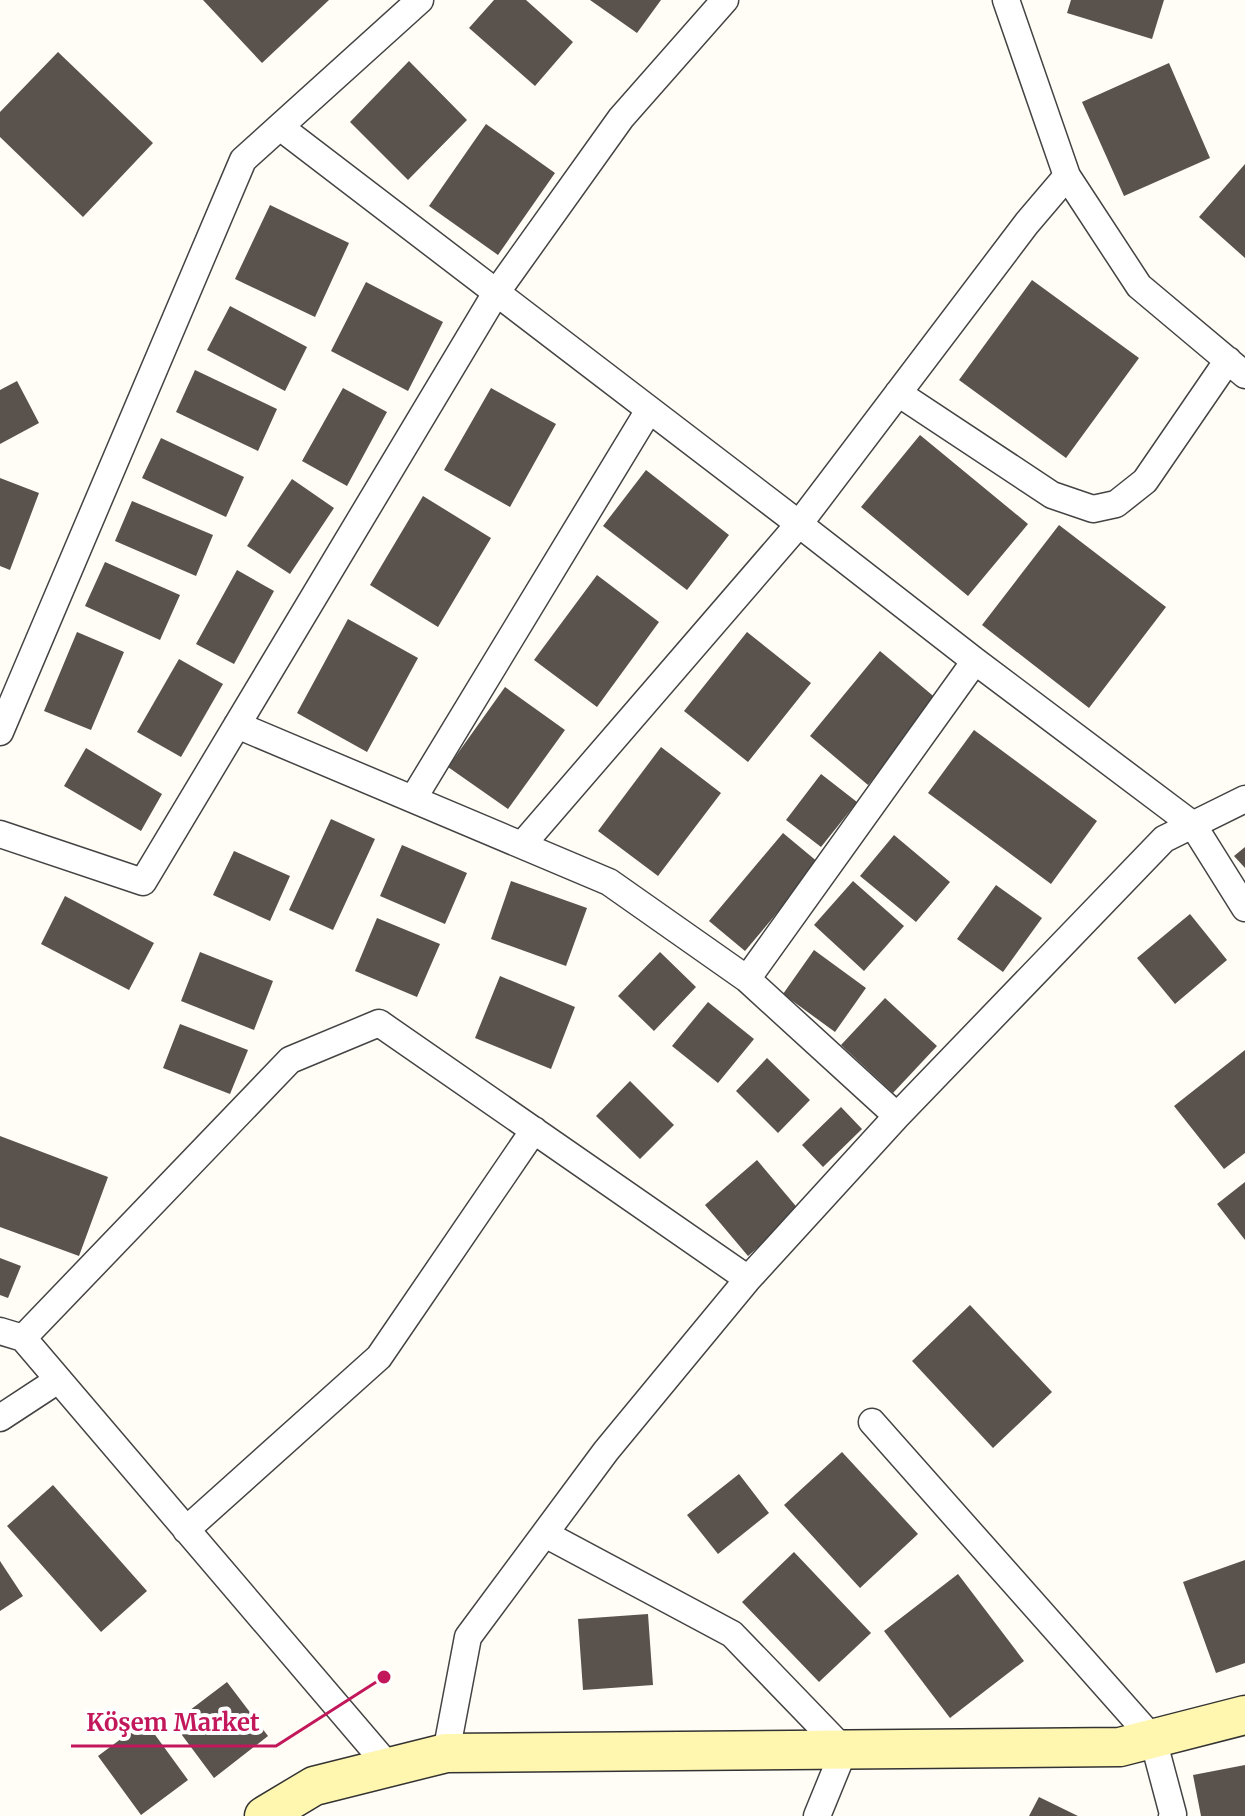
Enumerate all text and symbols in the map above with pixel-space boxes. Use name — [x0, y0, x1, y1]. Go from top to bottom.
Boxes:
callout: Köşem Market — [71, 1698, 276, 1746]
text: Köşem Market — [86, 1707, 260, 1738]

